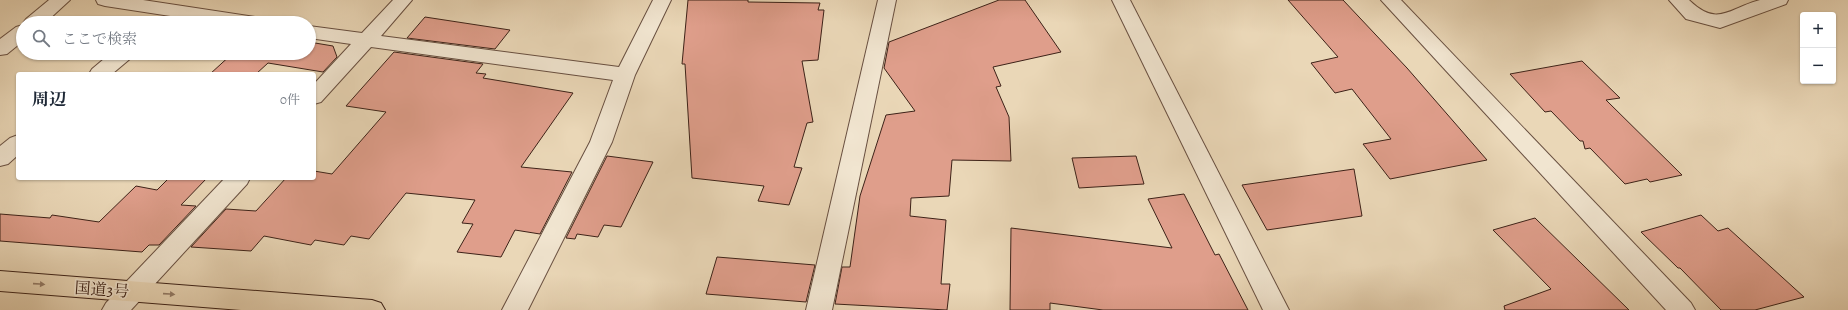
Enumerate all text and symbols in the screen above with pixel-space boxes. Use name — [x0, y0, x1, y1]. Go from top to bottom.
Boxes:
map controls — [1800, 12, 1836, 84]
button: + — [1800, 12, 1836, 48]
search box — [16, 16, 316, 60]
icon: search — [30, 27, 52, 49]
text: ここで検索 — [62, 29, 137, 49]
button: − — [1800, 48, 1836, 84]
text: 周辺 — [32, 88, 66, 111]
text: 0件 — [280, 91, 300, 108]
street label: 国道3号 — [74, 277, 130, 303]
one-way arrow — [33, 281, 45, 288]
one-way arrow — [163, 291, 175, 298]

